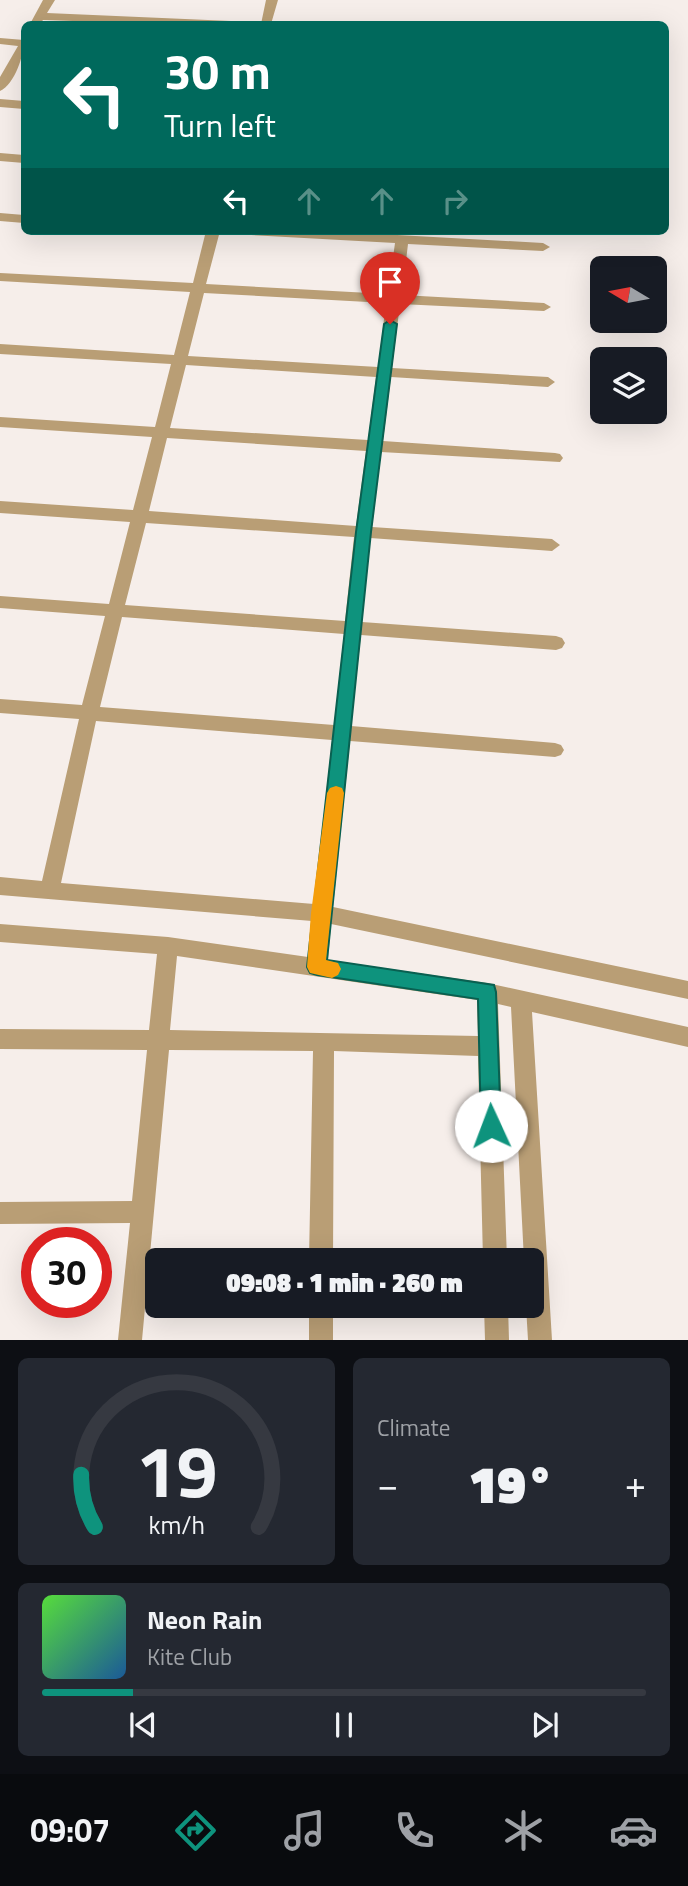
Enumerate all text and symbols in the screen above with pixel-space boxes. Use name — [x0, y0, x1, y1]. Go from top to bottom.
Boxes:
text: 30 m — [164, 33, 271, 108]
icon: left — [49, 49, 140, 140]
text: Turn left — [164, 101, 276, 149]
icon: left — [217, 182, 255, 220]
icon: ahead — [290, 182, 328, 220]
icon: ahead — [363, 182, 401, 220]
icon: right — [436, 182, 474, 220]
pin — [360, 252, 420, 324]
north arrow — [590, 256, 667, 332]
map controls — [590, 256, 667, 424]
icon: arrive — [371, 263, 409, 301]
button: layers — [590, 347, 667, 424]
position arrow — [454, 1089, 528, 1163]
speed limit sign: 30 — [21, 1227, 112, 1318]
text: 09:08 · 1 min · 260 m — [226, 1263, 463, 1302]
text: Climate — [377, 1410, 450, 1445]
text: 19 — [136, 1416, 217, 1526]
text: 19° — [469, 1444, 554, 1523]
text: − — [377, 1455, 398, 1513]
text: + — [625, 1455, 646, 1513]
text: km/h — [148, 1506, 205, 1544]
text: Neon Rain — [147, 1600, 262, 1639]
text: Kite Club — [147, 1639, 232, 1674]
icon: previous — [124, 1706, 162, 1744]
icon: pause — [325, 1706, 363, 1744]
icon: next — [526, 1706, 564, 1744]
text: 09:07 — [30, 1806, 110, 1854]
icon: directions — [171, 1806, 220, 1855]
icon: music — [280, 1806, 329, 1855]
icon: phone — [390, 1806, 439, 1855]
icon: climate — [499, 1806, 548, 1855]
icon: car — [609, 1806, 658, 1855]

